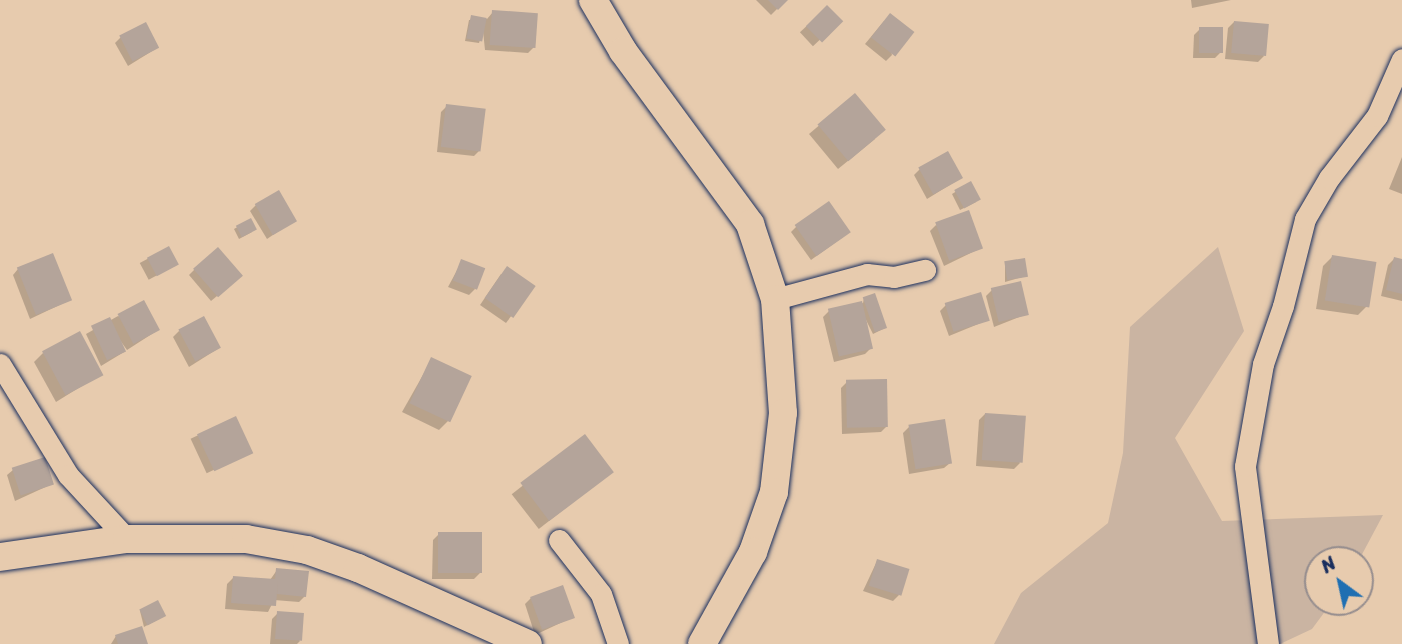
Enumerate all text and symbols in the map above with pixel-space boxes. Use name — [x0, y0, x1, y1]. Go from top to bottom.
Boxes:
north arrow — [1304, 546, 1374, 616]
text: N — [1314, 547, 1343, 582]

